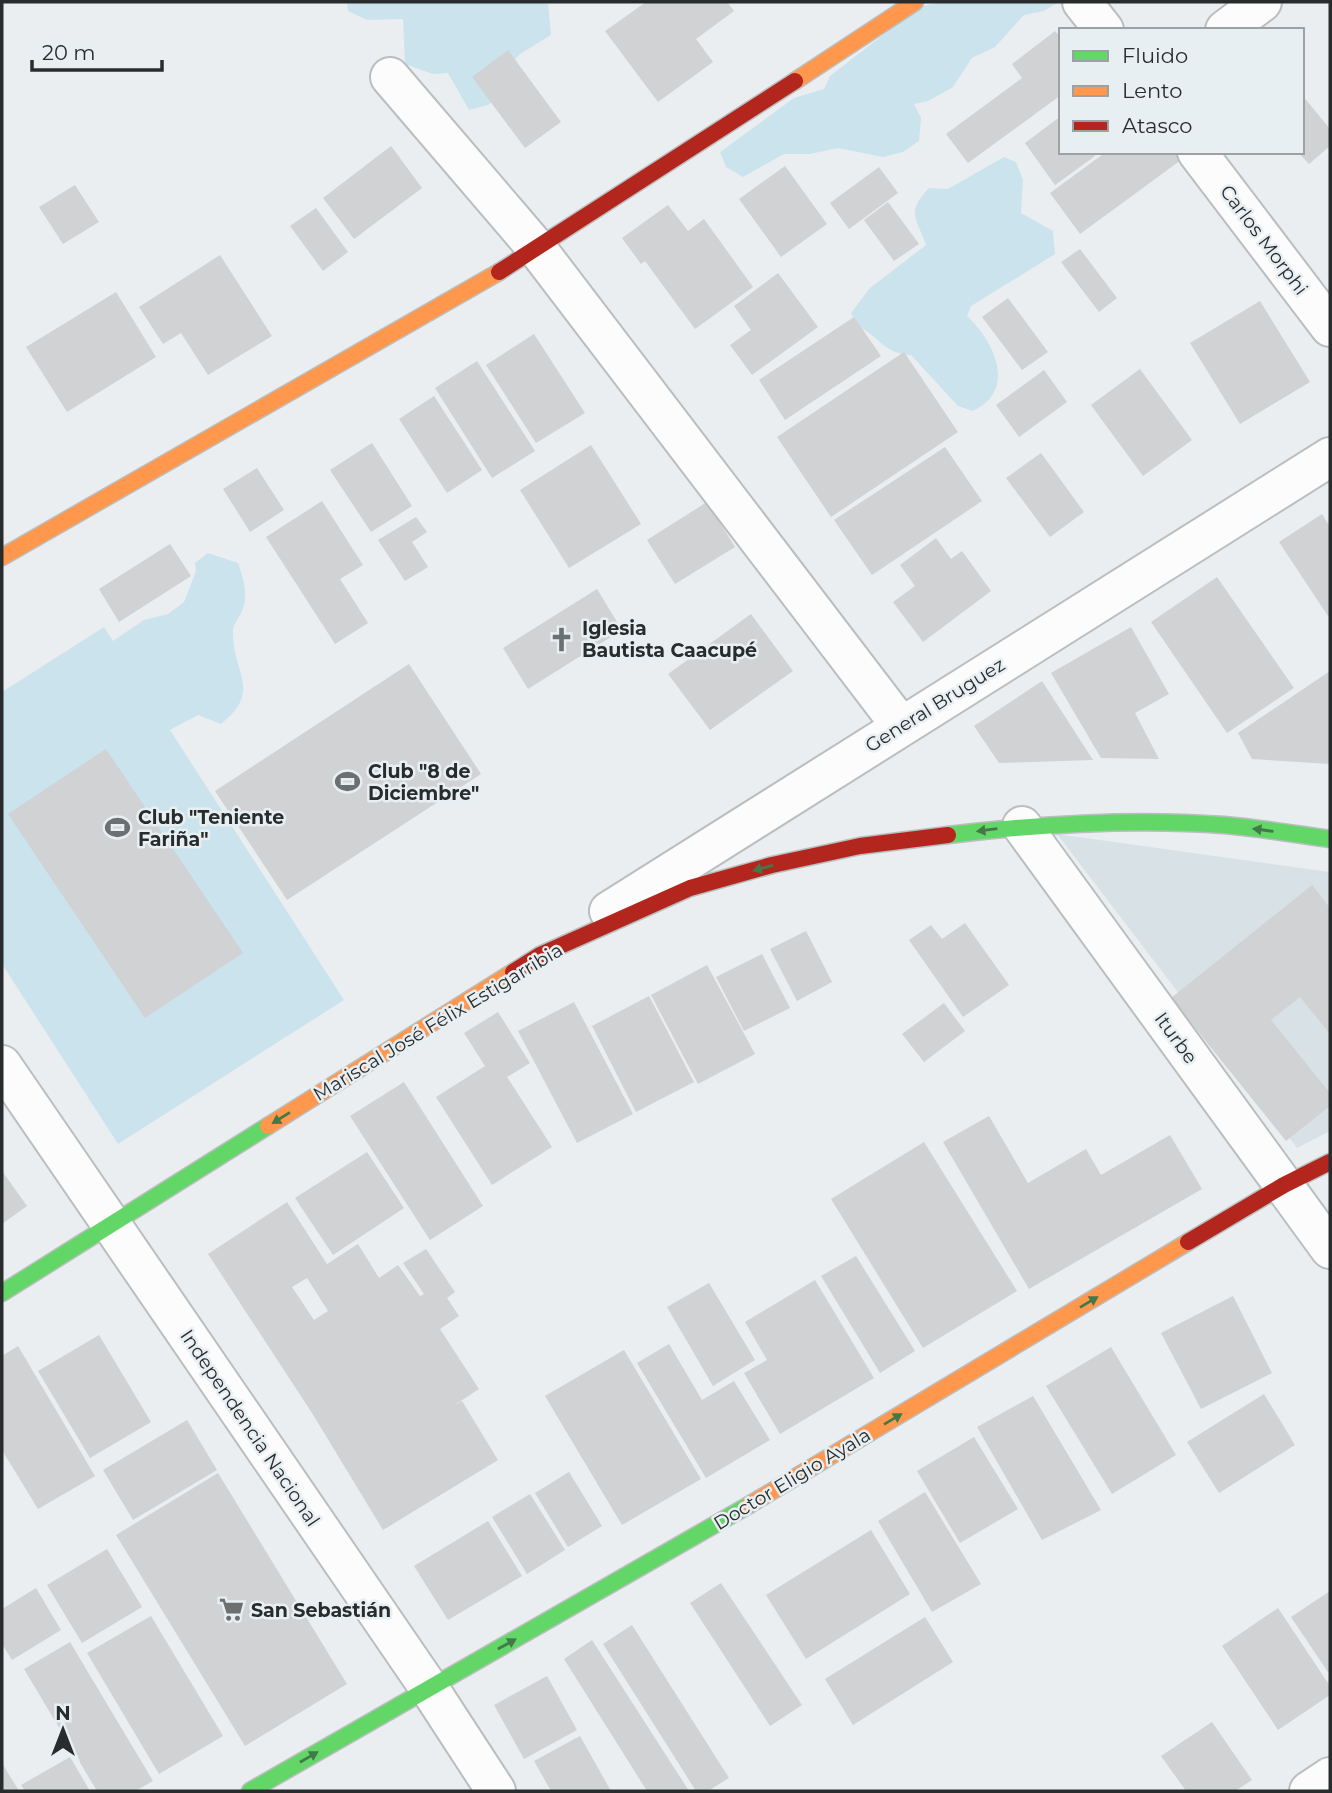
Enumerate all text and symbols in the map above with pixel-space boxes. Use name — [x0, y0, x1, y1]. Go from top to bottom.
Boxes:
scale bar — [32, 28, 161, 72]
legend — [1059, 28, 1304, 154]
text: 20 m — [42, 40, 96, 65]
text: Fluido — [1122, 43, 1188, 68]
text: Lento — [1122, 78, 1182, 103]
text: Atasco — [1122, 113, 1193, 138]
street label: Carlos Morphi — [1215, 181, 1313, 299]
place label: Iglesia Bautista Caacupé — [582, 617, 757, 662]
church icon: Iglesia Bautista Caacupé — [548, 625, 576, 653]
street label: General Bruguez — [861, 653, 1009, 757]
place label: Club "8 de Diciembre" — [368, 760, 479, 805]
sports icon: Club "8 de Diciembre" — [334, 768, 362, 796]
place label: Club "Teniente Fariña" — [138, 806, 284, 851]
sports icon: Club "Teniente Fariña" — [104, 814, 132, 842]
one-way arrow — [1251, 824, 1273, 835]
one-way arrow — [976, 825, 998, 836]
one-way arrow — [752, 863, 773, 873]
street label: Mariscal José Félix Estigarribia — [309, 938, 567, 1106]
street label: Iturbe — [1150, 1008, 1202, 1068]
one-way arrow — [271, 1111, 290, 1124]
one-way arrow — [1079, 1296, 1098, 1308]
street label: Independencia Nacional — [175, 1325, 325, 1531]
one-way arrow — [884, 1412, 903, 1425]
street label: Doctor Eligio Ayala — [709, 1423, 875, 1535]
supermarket icon: San Sebastián — [217, 1596, 245, 1624]
place label: San Sebastián — [251, 1599, 391, 1622]
one-way arrow — [497, 1638, 516, 1650]
north arrow — [28, 1695, 98, 1765]
text: N — [55, 1702, 71, 1725]
one-way arrow — [299, 1751, 319, 1763]

